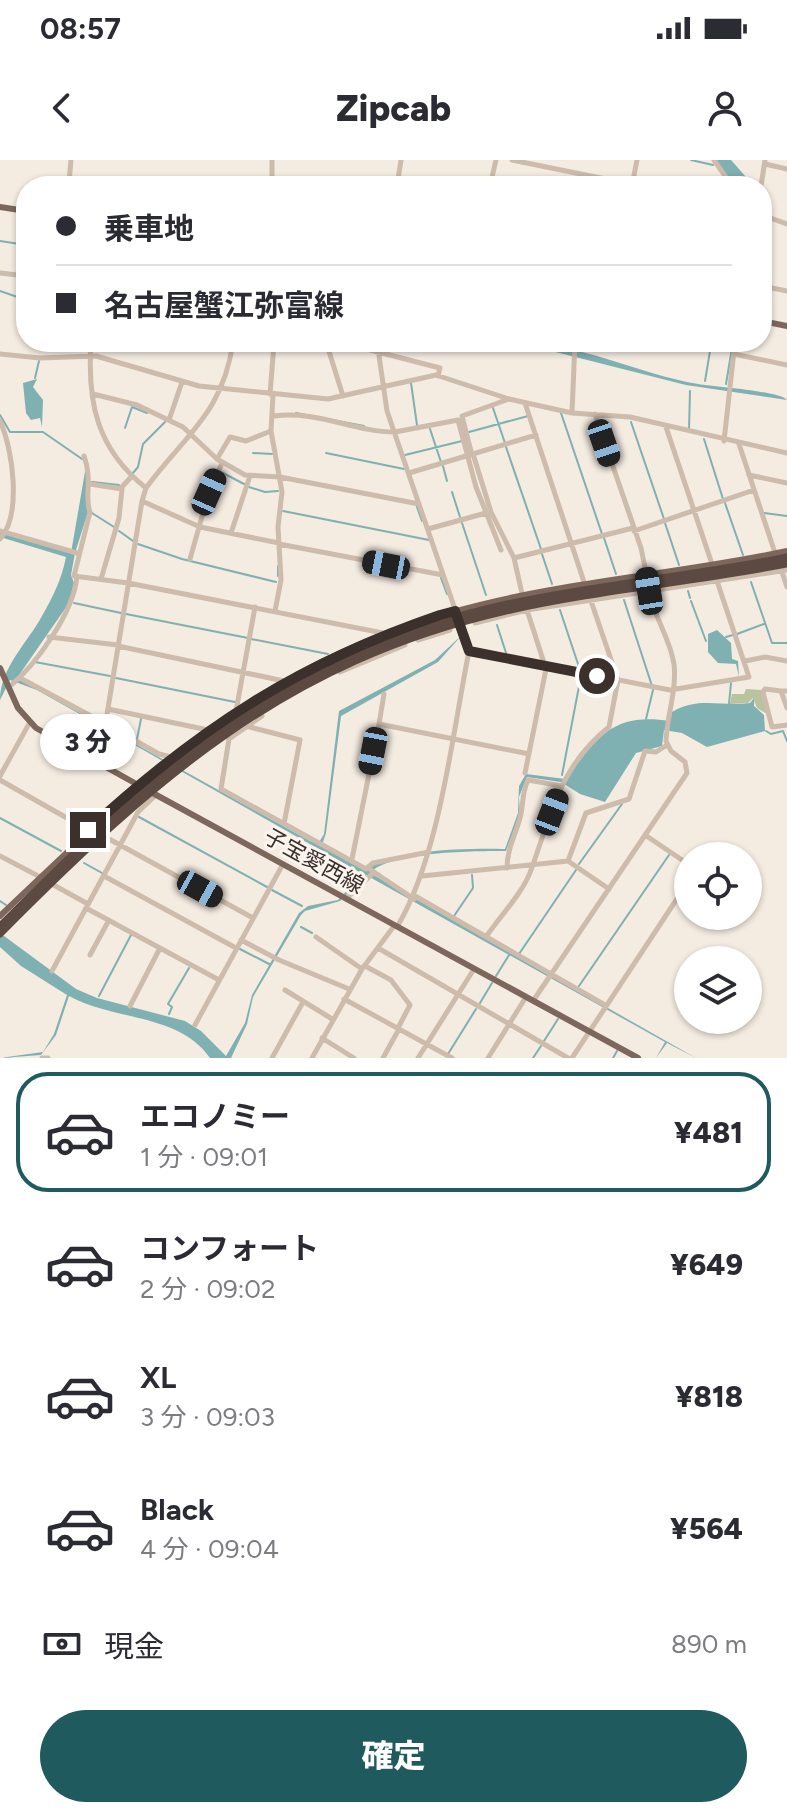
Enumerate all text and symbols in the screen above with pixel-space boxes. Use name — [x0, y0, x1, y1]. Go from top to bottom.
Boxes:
text: 08:57 — [40, 10, 121, 47]
icon: back — [40, 86, 84, 130]
icon: person — [703, 86, 747, 130]
text: Zipcab — [336, 87, 451, 130]
text: 乗車地 — [104, 210, 194, 247]
text: 名古屋蟹江弥富線 — [104, 287, 344, 324]
car — [585, 416, 623, 470]
car — [188, 465, 230, 519]
car — [360, 549, 412, 581]
car — [633, 565, 665, 617]
route start — [579, 658, 615, 694]
callout: 3 分 — [40, 714, 136, 770]
car — [357, 725, 389, 777]
text: 3 分 — [65, 726, 111, 758]
car — [532, 785, 572, 839]
route end — [70, 812, 106, 848]
street label: 子宝愛西線 — [259, 823, 369, 899]
map controls — [674, 842, 762, 1034]
button: locate — [674, 842, 762, 930]
car — [173, 867, 227, 911]
button: layers — [674, 946, 762, 1034]
icon: car — [44, 1096, 116, 1168]
text: エコノミー — [140, 1098, 290, 1135]
text: ¥481 — [674, 1114, 743, 1151]
text: 1 分 · 09:01 — [140, 1141, 268, 1173]
icon: car — [44, 1228, 116, 1300]
text: コンフォート — [140, 1230, 319, 1267]
text: ¥649 — [670, 1246, 743, 1283]
text: 2 分 · 09:02 — [140, 1273, 276, 1305]
text: XL — [140, 1359, 176, 1396]
icon: car — [44, 1360, 116, 1432]
text: ¥818 — [675, 1378, 743, 1415]
text: 3 分 · 09:03 — [140, 1401, 275, 1433]
text: Black — [140, 1491, 214, 1528]
icon: car — [44, 1492, 116, 1564]
text: ¥564 — [670, 1510, 743, 1547]
text: 4 分 · 09:04 — [140, 1533, 279, 1565]
icon: cash — [40, 1622, 84, 1666]
text: 現金 — [104, 1628, 164, 1665]
text: 890 m — [671, 1628, 747, 1660]
button: 確定 — [40, 1710, 747, 1802]

